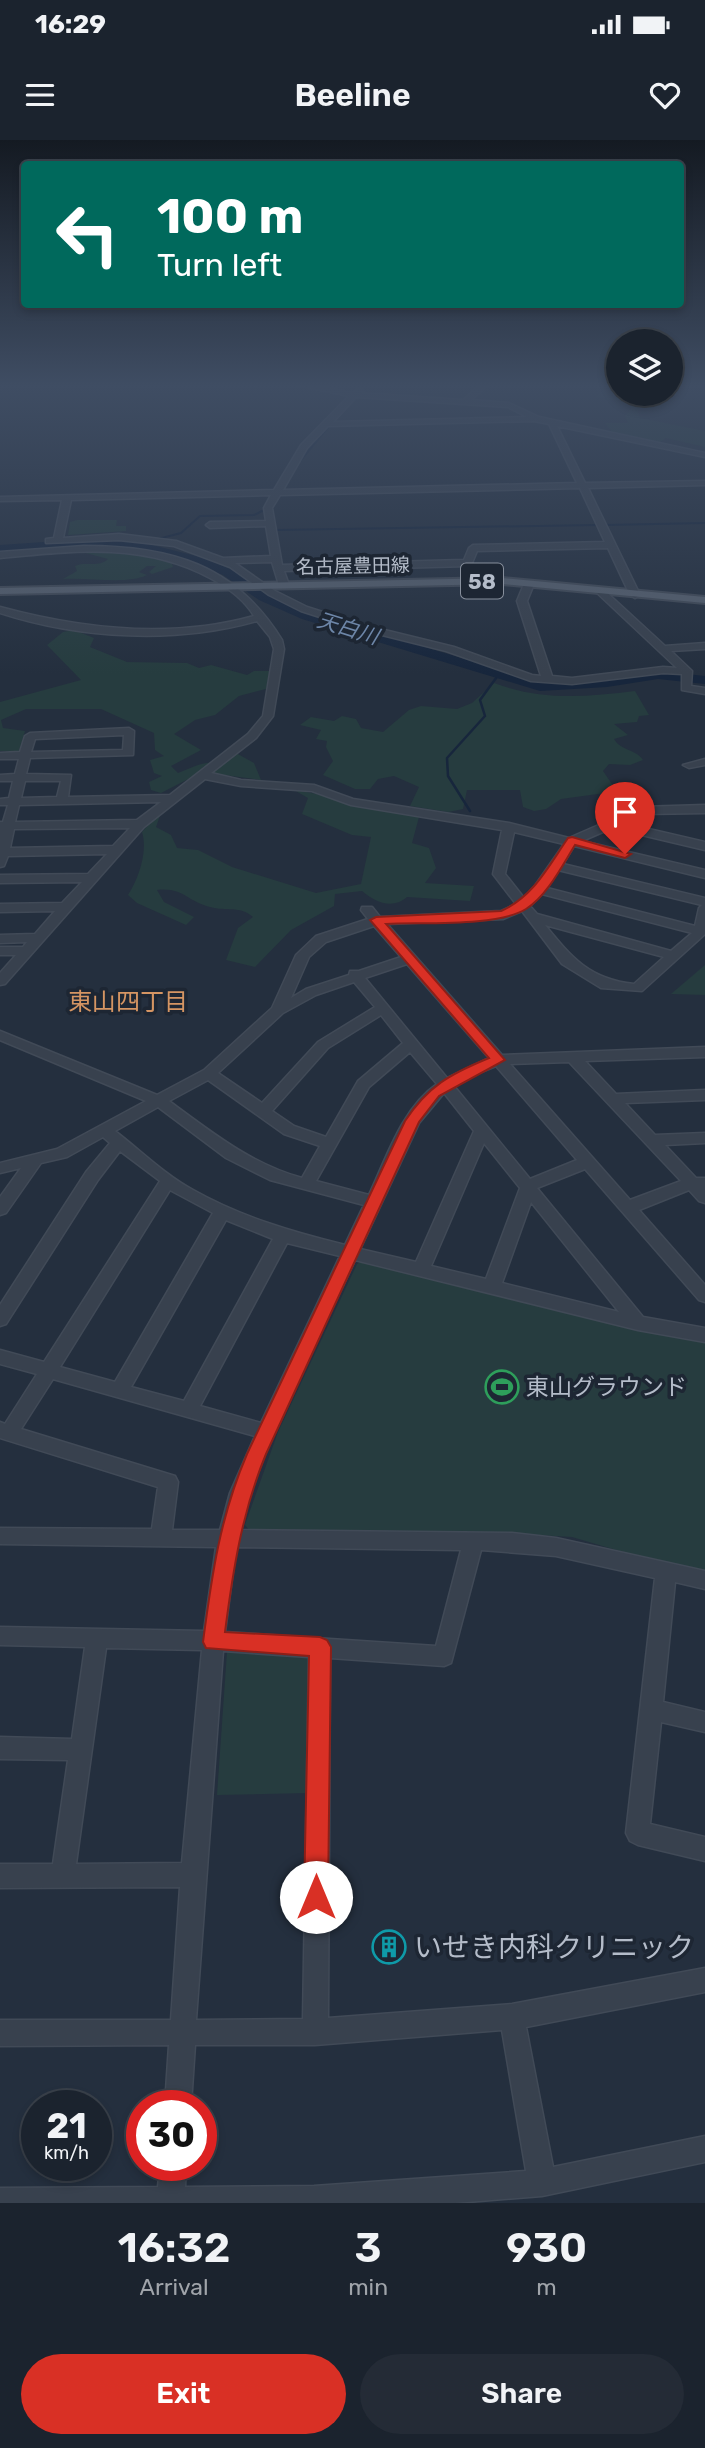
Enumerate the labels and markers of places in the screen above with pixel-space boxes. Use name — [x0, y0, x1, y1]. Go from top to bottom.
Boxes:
pin — [595, 782, 655, 854]
sports icon: 東山グラウンド — [483, 1368, 521, 1406]
place label: 東山グラウンド — [526, 1373, 687, 1401]
building icon: いせき内科クリニック — [370, 1928, 408, 1966]
place label: いせき内科クリニック — [414, 1931, 694, 1964]

